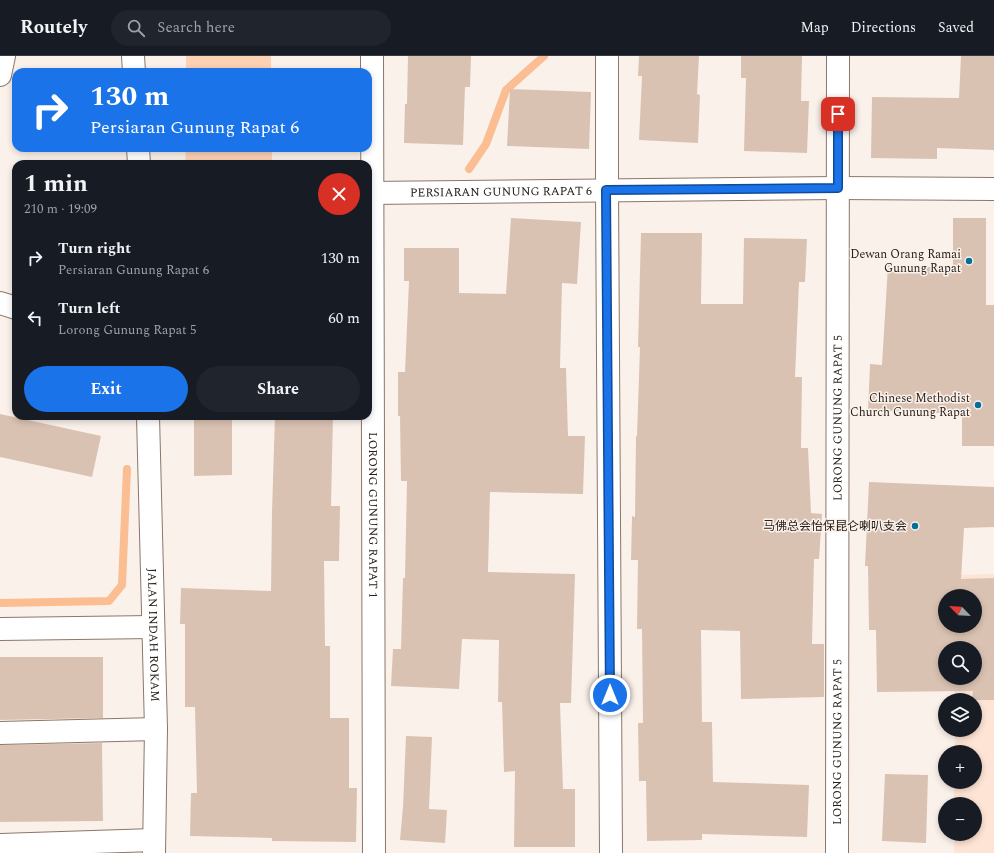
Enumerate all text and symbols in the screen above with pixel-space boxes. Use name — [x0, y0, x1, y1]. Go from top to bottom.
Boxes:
search box — [111, 10, 391, 46]
text: Routely — [20, 13, 87, 42]
text: Search here — [157, 16, 235, 39]
icon: search — [125, 17, 147, 39]
text: Map — [801, 17, 829, 38]
text: Directions — [851, 17, 916, 38]
text: Saved — [938, 17, 974, 38]
text: 130 m — [90, 75, 169, 118]
icon: right — [24, 84, 76, 136]
pin — [821, 97, 855, 131]
icon: arrive — [827, 103, 849, 125]
text: Persiaran Gunung Rapat 6 — [90, 114, 299, 141]
text: 1 min — [24, 166, 88, 202]
button: close — [318, 173, 360, 215]
street label: PERSIARAN GUNUNG RAPAT 6 — [410, 181, 592, 202]
text: 210 m · 19:09 — [24, 199, 97, 219]
text: Turn right — [58, 237, 131, 260]
place label: Dewan Orang Ramai Gunung Rapat — [850, 245, 961, 278]
icon: right — [24, 247, 46, 269]
text: 130 m — [321, 247, 360, 270]
marker: Dewan Orang Ramai Gunung Rapat — [964, 256, 974, 266]
text: Persiaran Gunung Rapat 6 — [58, 260, 209, 280]
text: Turn left — [58, 297, 120, 320]
icon: left — [24, 307, 46, 329]
text: 60 m — [328, 307, 360, 330]
text: Lorong Gunung Rapat 5 — [58, 320, 196, 340]
street label: LORONG GUNUNG RAPAT 5 — [828, 335, 847, 501]
button: Exit — [24, 366, 188, 412]
button: Share — [196, 366, 360, 412]
place label: Chinese Methodist Church Gunung Rapat — [850, 389, 970, 422]
marker: Chinese Methodist Church Gunung Rapat — [973, 400, 983, 410]
street label: LORONG GUNUNG RAPAT 1 — [363, 432, 383, 598]
place label: 马佛总会怡保昆仑喇叭支会 — [763, 517, 907, 536]
marker: 马佛总会怡保昆仑喇叭支会 — [910, 521, 920, 531]
street label: JALAN INDAH ROKAM — [142, 568, 165, 702]
north arrow — [938, 589, 982, 633]
map controls — [938, 589, 982, 841]
button: search — [938, 641, 982, 685]
street label: LORONG GUNUNG RAPAT 5 — [828, 659, 847, 825]
position arrow — [589, 674, 631, 716]
button: layers — [938, 693, 982, 737]
button: + — [938, 745, 982, 789]
button: − — [938, 797, 982, 841]

